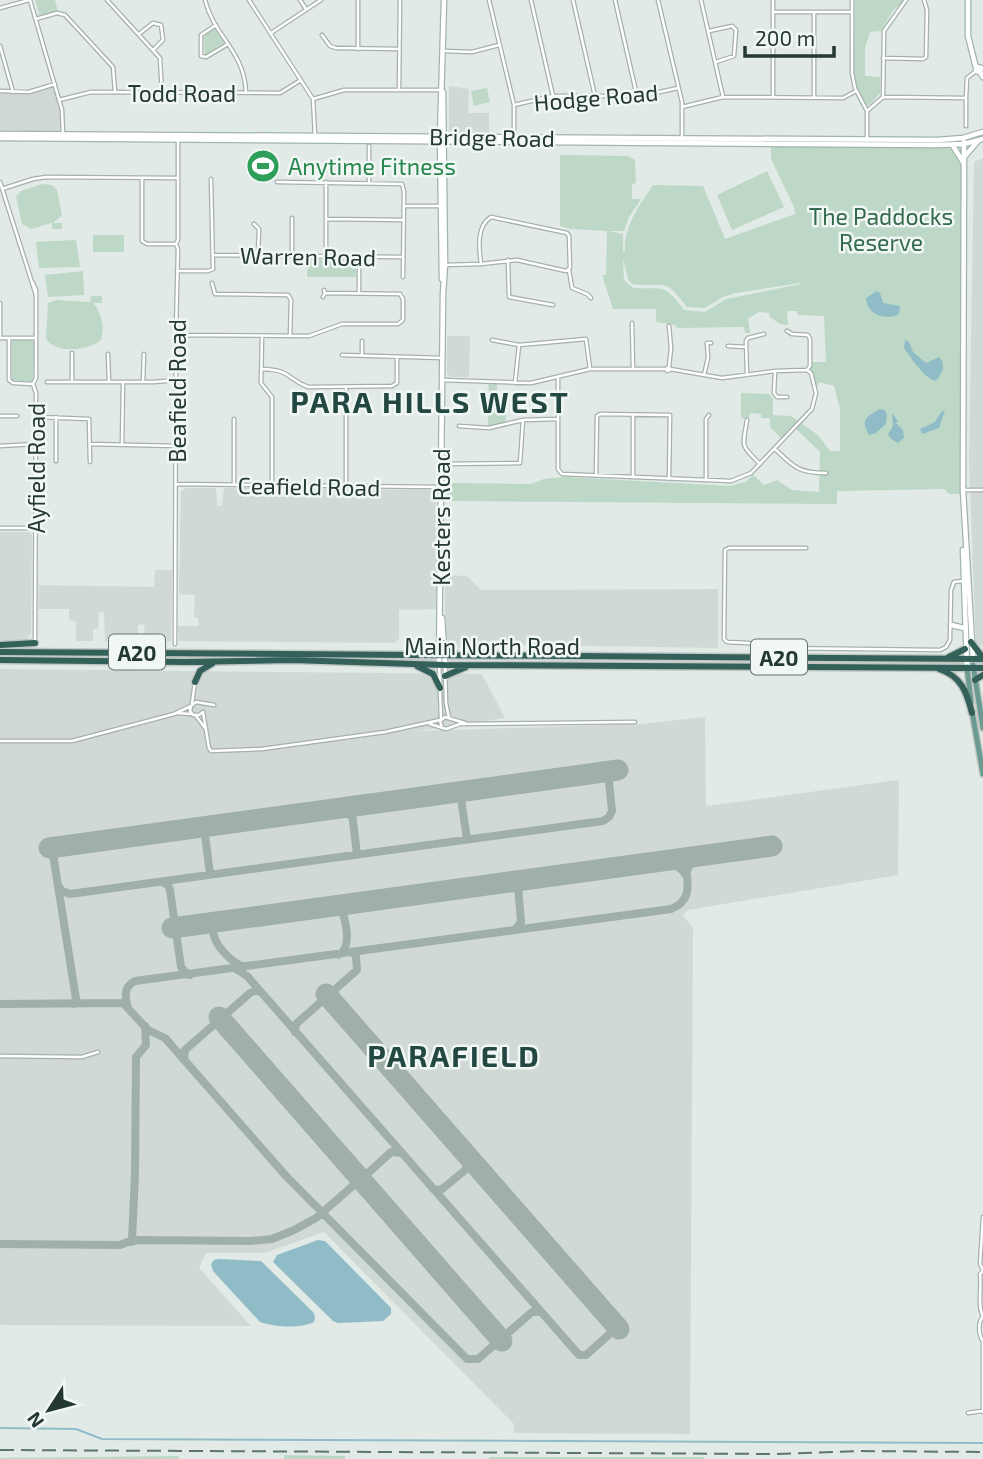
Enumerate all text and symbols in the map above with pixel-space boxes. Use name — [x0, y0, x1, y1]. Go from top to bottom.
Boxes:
scale bar — [745, 14, 834, 58]
text: 200 m — [755, 25, 815, 50]
street label: Hodge Road — [533, 78, 659, 116]
street label: Todd Road — [128, 79, 236, 107]
street label: Bridge Road — [429, 122, 555, 152]
sports icon: Anytime Fitness — [244, 147, 282, 185]
place label: Anytime Fitness — [288, 152, 456, 180]
park label: The Paddocks Reserve — [809, 202, 953, 256]
street label: Warren Road — [240, 241, 376, 271]
street label: Beafield Road — [163, 319, 191, 463]
district label: PARA HILLS WEST — [290, 383, 570, 419]
street label: Ayfield Road — [22, 403, 50, 533]
street label: Kesters Road — [427, 448, 455, 586]
street label: Ceafield Road — [238, 471, 380, 501]
street label: Main North Road — [404, 632, 580, 660]
road number: A20 — [109, 634, 165, 670]
road number: A20 — [751, 640, 807, 674]
district label: PARAFIELD — [367, 1037, 541, 1073]
north arrow — [14, 1375, 84, 1445]
text: N — [22, 1408, 48, 1433]

